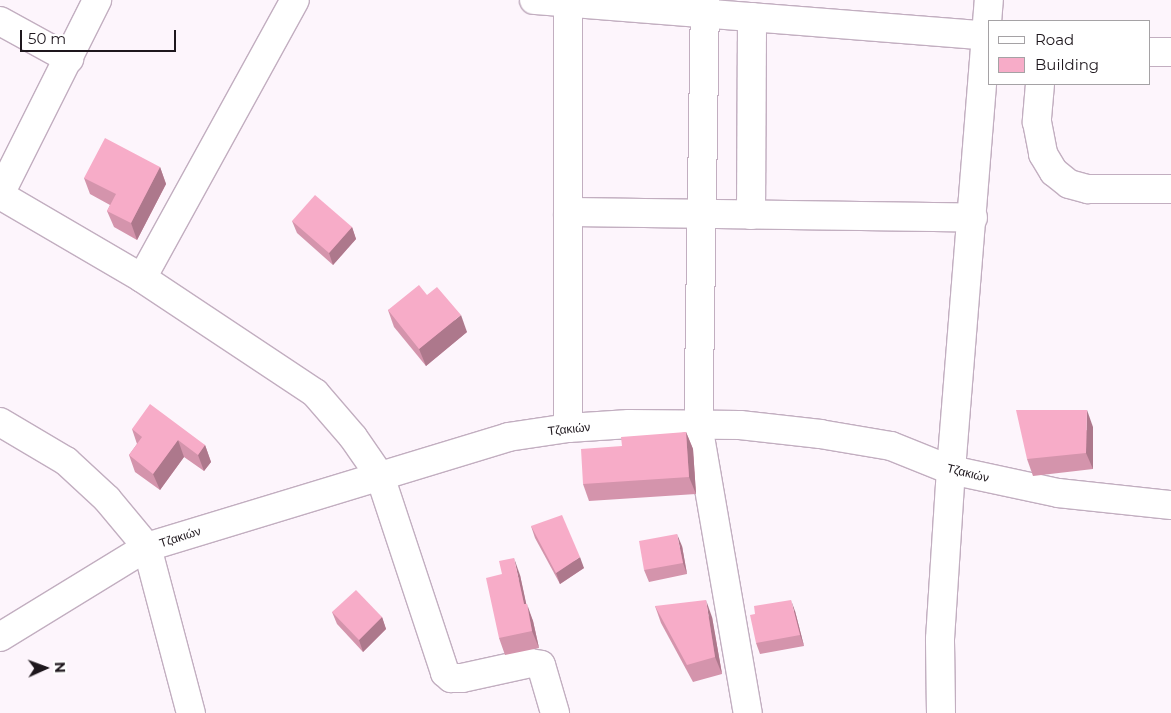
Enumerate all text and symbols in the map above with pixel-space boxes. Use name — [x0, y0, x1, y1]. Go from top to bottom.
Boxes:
scale bar — [22, 20, 179, 52]
legend — [988, 20, 1151, 85]
text: 50 m — [28, 29, 66, 48]
text: Road — [1035, 30, 1074, 49]
text: Building — [1035, 55, 1099, 74]
street label: Τζακιών — [547, 420, 591, 438]
street label: Τζακιών — [945, 461, 991, 485]
street label: Τζακιών — [157, 524, 203, 550]
north arrow — [20, 643, 70, 693]
text: N — [51, 662, 69, 673]

